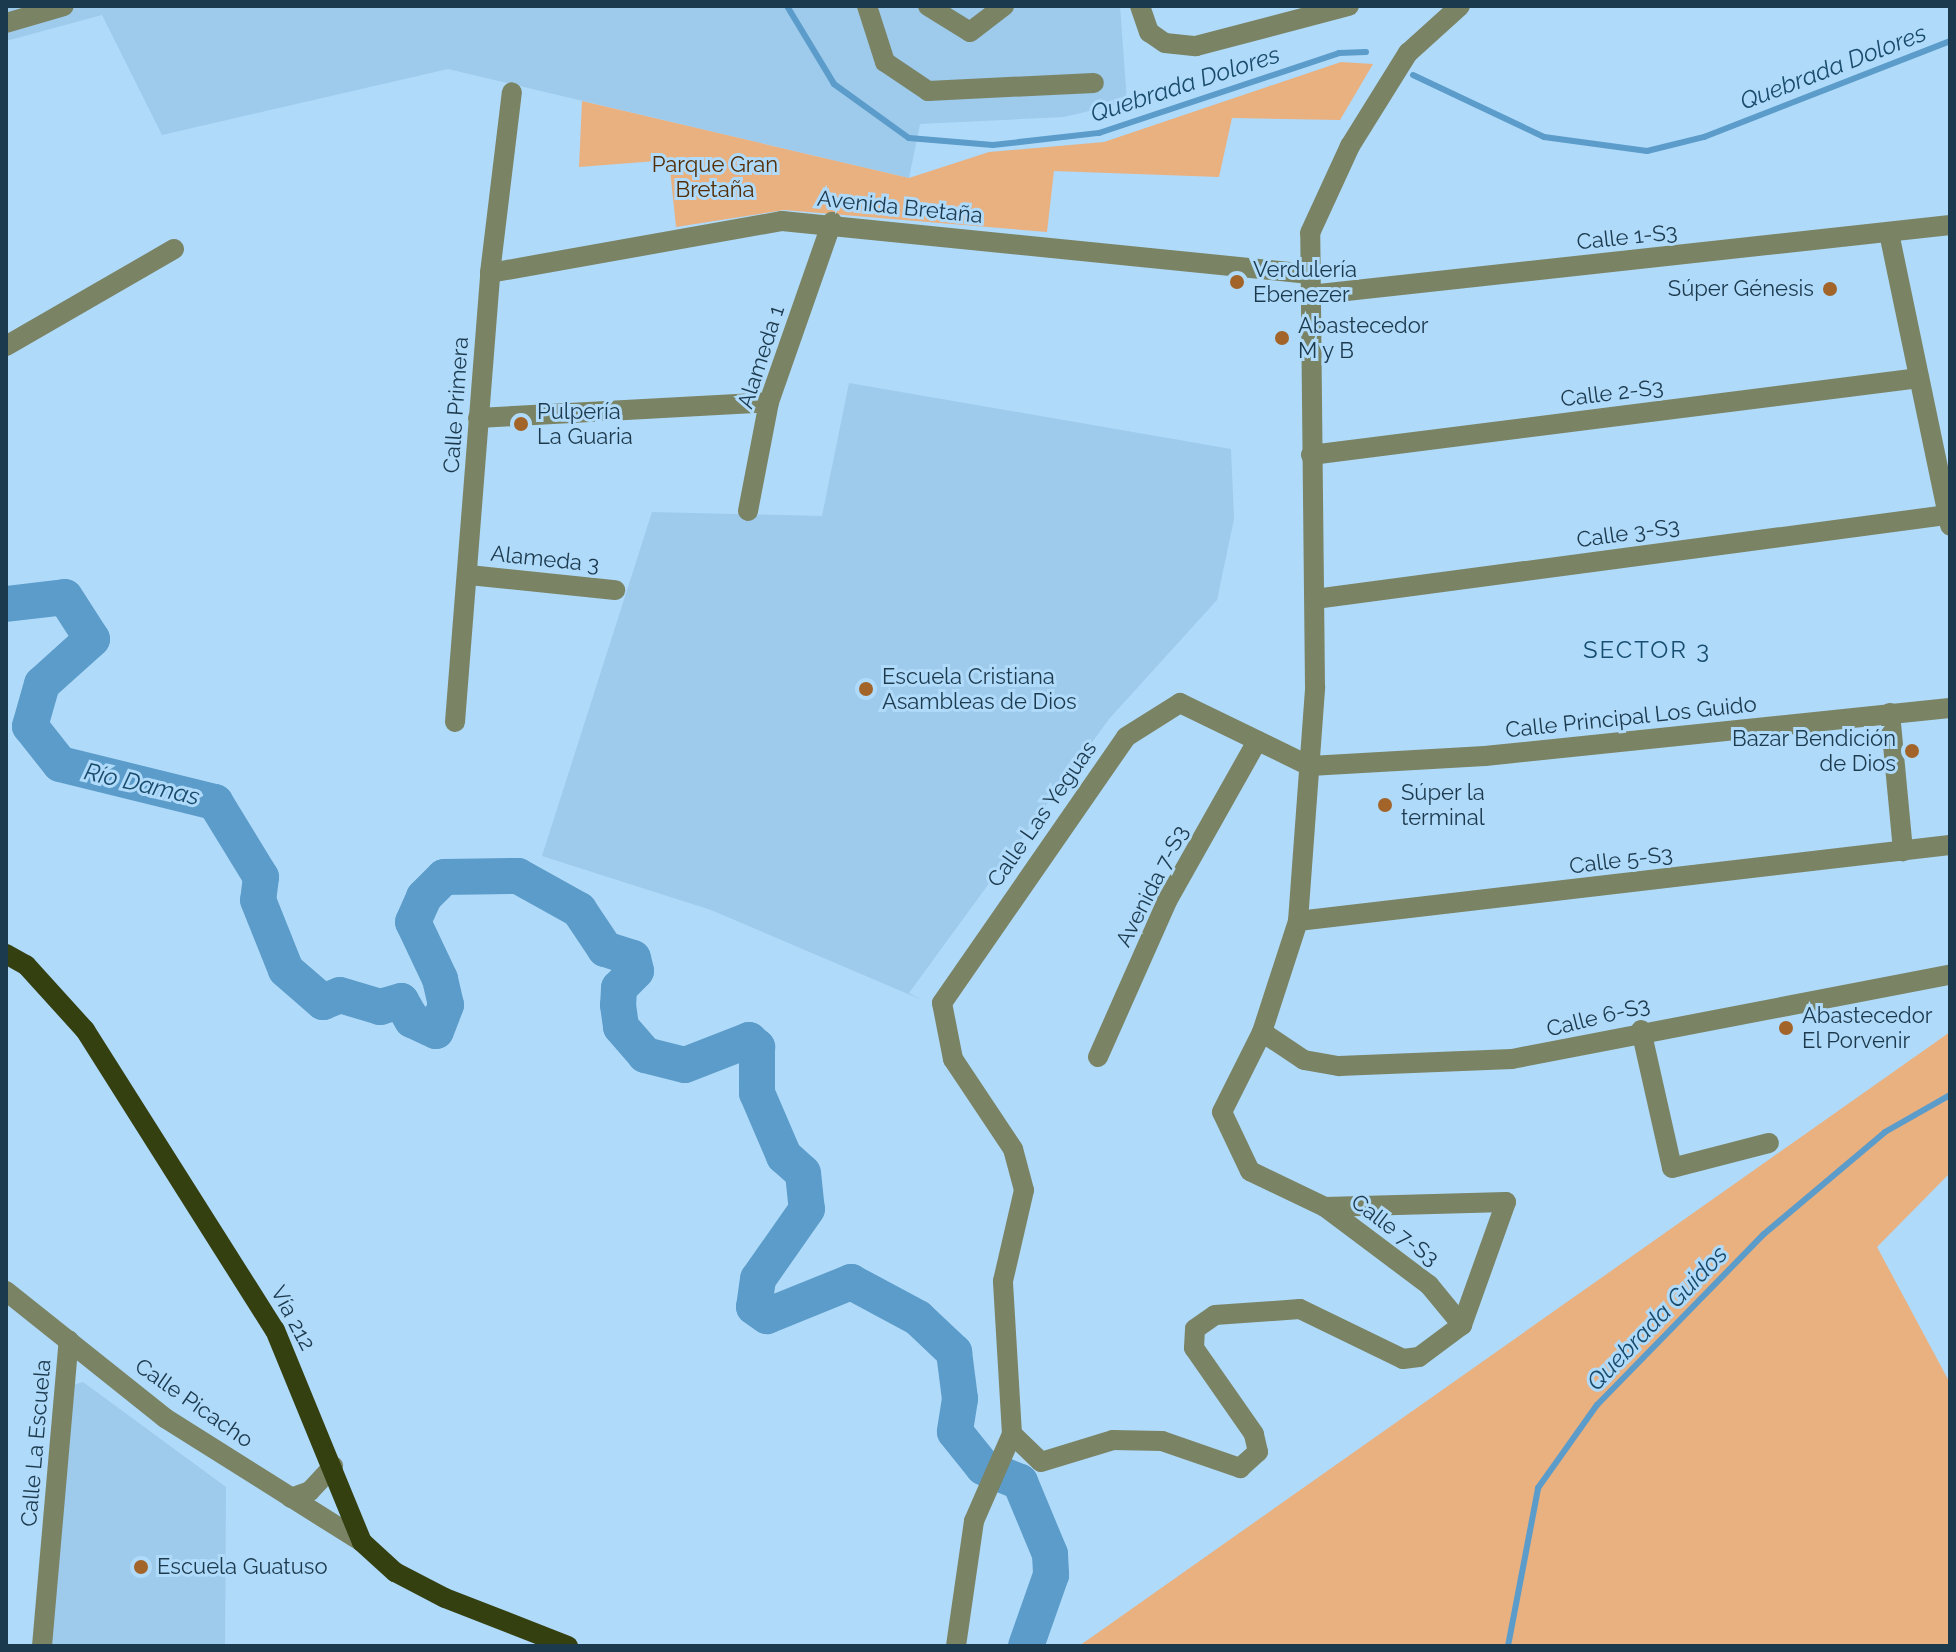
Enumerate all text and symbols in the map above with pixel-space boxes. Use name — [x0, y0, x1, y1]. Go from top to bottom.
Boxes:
water label: Quebrada Dolores — [1736, 18, 1930, 116]
water label: Quebrada Dolores — [1087, 40, 1283, 128]
park label: Parque Gran Bretaña — [652, 151, 778, 202]
street label: Avenida Bretaña — [816, 185, 984, 229]
street label: Calle 1-S3 — [1575, 219, 1679, 255]
place label: Verdulería Ebenezer — [1253, 256, 1357, 308]
marker: Verdulería Ebenezer — [1228, 273, 1246, 291]
place label: Súper Génesis — [1667, 276, 1814, 302]
marker: Súper Génesis — [1821, 280, 1839, 298]
street label: Alameda 1 — [732, 302, 790, 412]
place label: Abastecedor M y B — [1298, 312, 1429, 364]
marker: Abastecedor M y B — [1273, 329, 1291, 347]
street label: Calle Primera — [438, 336, 474, 474]
street label: Calle 2-S3 — [1559, 374, 1665, 412]
place label: Pulpería La Guaria — [537, 398, 633, 450]
marker: Pulpería La Guaria — [512, 415, 530, 433]
street label: Calle 3-S3 — [1575, 513, 1681, 553]
street label: Alameda 3 — [489, 540, 601, 578]
district label: SECTOR 3 — [1583, 636, 1711, 664]
place label: Escuela Cristiana Asambleas de Dios — [882, 663, 1077, 714]
marker: Escuela Cristiana Asambleas de Dios — [857, 680, 875, 698]
street label: Calle Principal Los Guido — [1504, 691, 1758, 743]
place label: Bazar Bendición de Dios — [1732, 725, 1896, 776]
street label: Calle Las Yeguas — [982, 736, 1102, 892]
marker: Bazar Bendición de Dios — [1903, 742, 1921, 760]
water label: Río Damas — [82, 757, 202, 811]
place label: Súper la terminal — [1401, 779, 1485, 830]
marker: Súper la terminal — [1376, 796, 1394, 814]
street label: Avenida 7-S3 — [1110, 821, 1194, 951]
street label: Calle 5-S3 — [1568, 841, 1674, 879]
street label: Calle 6-S3 — [1544, 991, 1652, 1043]
place label: Abastecedor El Porvenir — [1802, 1002, 1933, 1054]
marker: Abastecedor El Porvenir — [1777, 1019, 1795, 1037]
street label: Calle 7-S3 — [1346, 1188, 1444, 1272]
water label: Quebrada Guidos — [1581, 1240, 1733, 1396]
street label: Vía 212 — [265, 1281, 321, 1355]
street label: Calle Picacho — [130, 1353, 258, 1453]
street label: Calle La Escuela — [16, 1358, 56, 1528]
place label: Escuela Guatuso — [157, 1554, 328, 1580]
marker: Escuela Guatuso — [132, 1558, 150, 1576]

